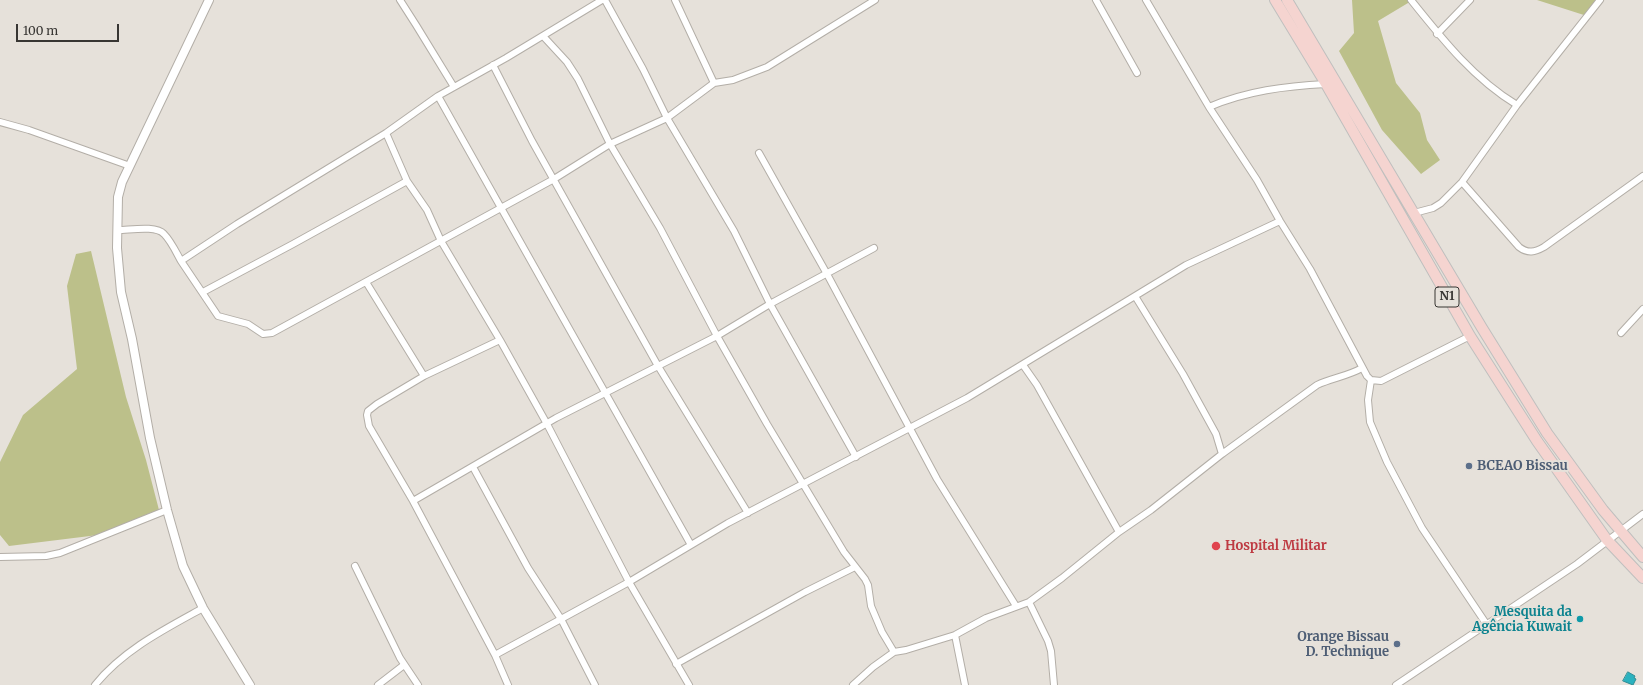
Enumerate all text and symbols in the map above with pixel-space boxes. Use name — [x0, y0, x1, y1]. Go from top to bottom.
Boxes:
scale bar — [18, 16, 121, 42]
text: 100 m — [23, 23, 58, 38]
road number: N1 — [1435, 287, 1459, 307]
place label: BCEAO Bissau — [1477, 458, 1568, 474]
marker: BCEAO Bissau — [1464, 461, 1474, 471]
place label: Hospital Militar — [1225, 538, 1327, 554]
marker: Hospital Militar — [1210, 540, 1222, 552]
place label: Mesquita da Agência Kuwait — [1472, 604, 1572, 635]
marker: Mesquita da Agência Kuwait — [1575, 614, 1585, 624]
place label: Orange Bissau D. Technique — [1297, 629, 1389, 660]
marker: Orange Bissau D. Technique — [1392, 639, 1402, 649]

